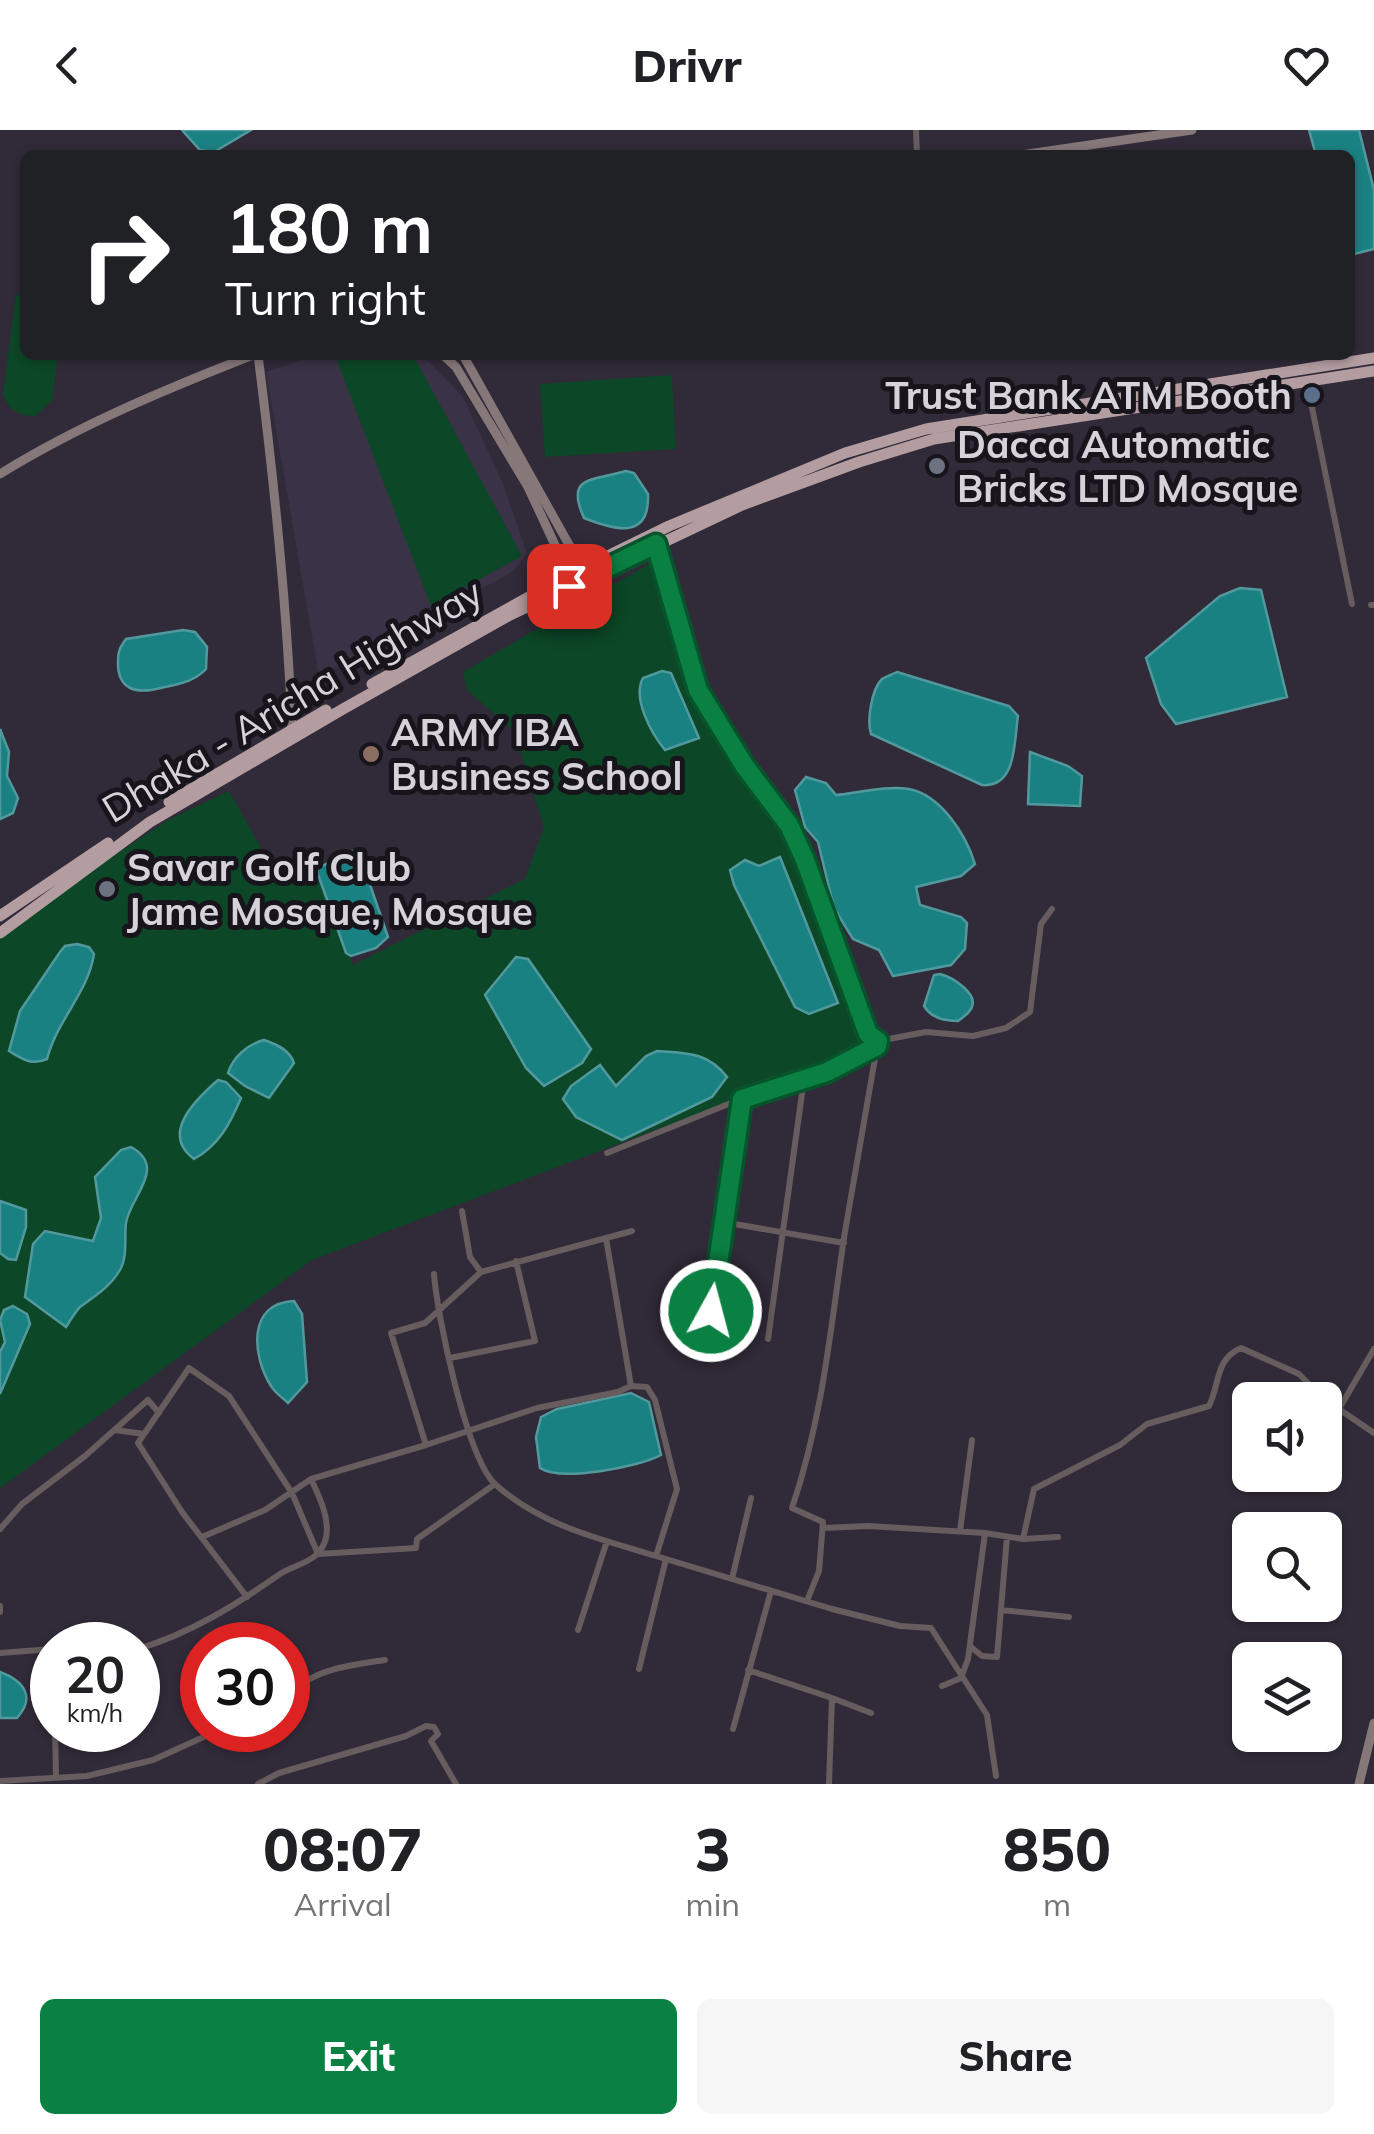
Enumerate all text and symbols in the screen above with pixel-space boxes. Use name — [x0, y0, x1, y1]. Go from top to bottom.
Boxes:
text: Drivr — [633, 37, 741, 93]
icon: back — [40, 38, 95, 93]
icon: heart — [1279, 38, 1334, 93]
text: 180 m — [225, 183, 433, 271]
icon: right — [60, 190, 190, 320]
text: Turn right — [225, 270, 426, 326]
place label: Trust Bank ATM Booth — [885, 371, 1292, 419]
marker: Trust Bank ATM Booth — [1301, 384, 1323, 406]
place label: Dacca Automatic Bricks LTD Mosque — [957, 420, 1298, 512]
marker: Dacca Automatic Bricks LTD Mosque — [926, 455, 948, 477]
pin — [527, 544, 612, 629]
icon: arrive — [542, 559, 597, 614]
street label: Dhaka - Aricha Highway — [93, 567, 491, 833]
place label: ARMY IBA Business School — [391, 708, 683, 800]
marker: ARMY IBA Business School — [360, 743, 382, 765]
place label: Savar Golf Club Jame Mosque, Mosque — [127, 843, 533, 935]
marker: Savar Golf Club Jame Mosque, Mosque — [96, 878, 118, 900]
position arrow — [659, 1259, 763, 1363]
map controls — [1232, 1382, 1342, 1752]
button: sound — [1232, 1382, 1342, 1492]
button: search — [1232, 1512, 1342, 1622]
speed limit sign: 30 — [180, 1622, 310, 1752]
button: layers — [1232, 1642, 1342, 1752]
text: 20 — [65, 1643, 125, 1706]
text: km/h — [67, 1697, 123, 1728]
text: 08:07 — [263, 1811, 423, 1886]
text: 3 — [695, 1811, 731, 1886]
text: 850 — [1003, 1811, 1111, 1886]
text: Arrival — [294, 1884, 392, 1924]
text: min — [686, 1884, 740, 1924]
text: m — [1043, 1884, 1071, 1924]
button: Exit — [40, 1999, 677, 2114]
button: Share — [697, 1999, 1334, 2114]

